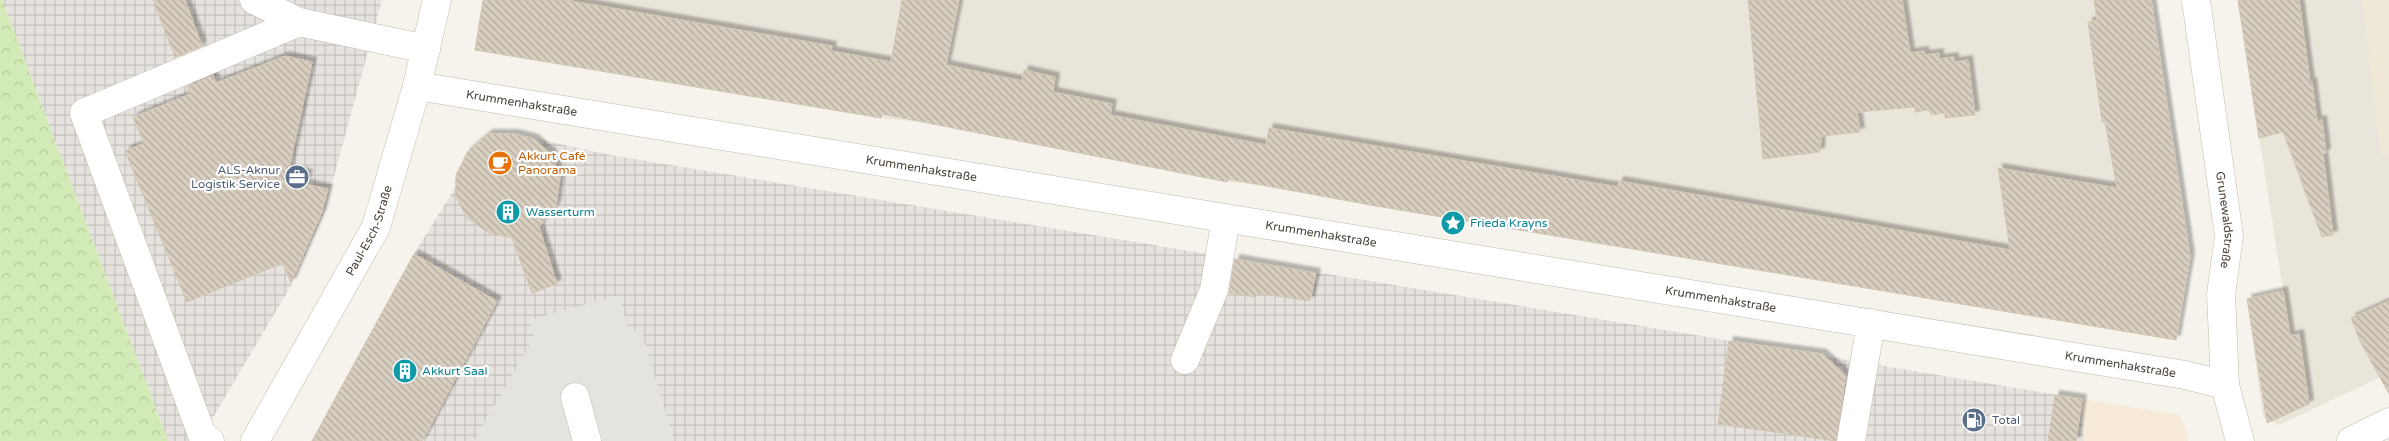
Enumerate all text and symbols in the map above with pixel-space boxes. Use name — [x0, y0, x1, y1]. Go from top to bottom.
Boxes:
street label: Krummenhakstraße — [465, 87, 578, 119]
place label: Akkurt Café Panorama — [518, 149, 586, 177]
cafe icon: Akkurt Café Panorama — [487, 150, 513, 176]
street label: Krummenhakstraße — [865, 152, 978, 184]
place label: ALS-Aknur Logistik Service — [191, 163, 280, 191]
office icon: ALS-Aknur Logistik Service — [284, 164, 310, 190]
street label: Grunewaldstraße — [2213, 171, 2236, 269]
street label: Paul-Esch-Straße — [343, 183, 395, 278]
building icon: Wasserturm — [495, 199, 521, 225]
place label: Wasserturm — [526, 205, 595, 219]
place icon: Frieda Krayns — [1440, 210, 1466, 236]
place label: Frieda Krayns — [1470, 216, 1548, 230]
street label: Krummenhakstraße — [1264, 218, 1378, 250]
street label: Krummenhakstraße — [1664, 283, 1778, 315]
street label: Krummenhakstraße — [2064, 348, 2177, 380]
building icon: Akkurt Saal — [392, 358, 418, 384]
place label: Akkurt Saal — [422, 364, 487, 378]
fuel station icon: Total — [1961, 407, 1987, 433]
place label: Total — [1992, 413, 2020, 427]

